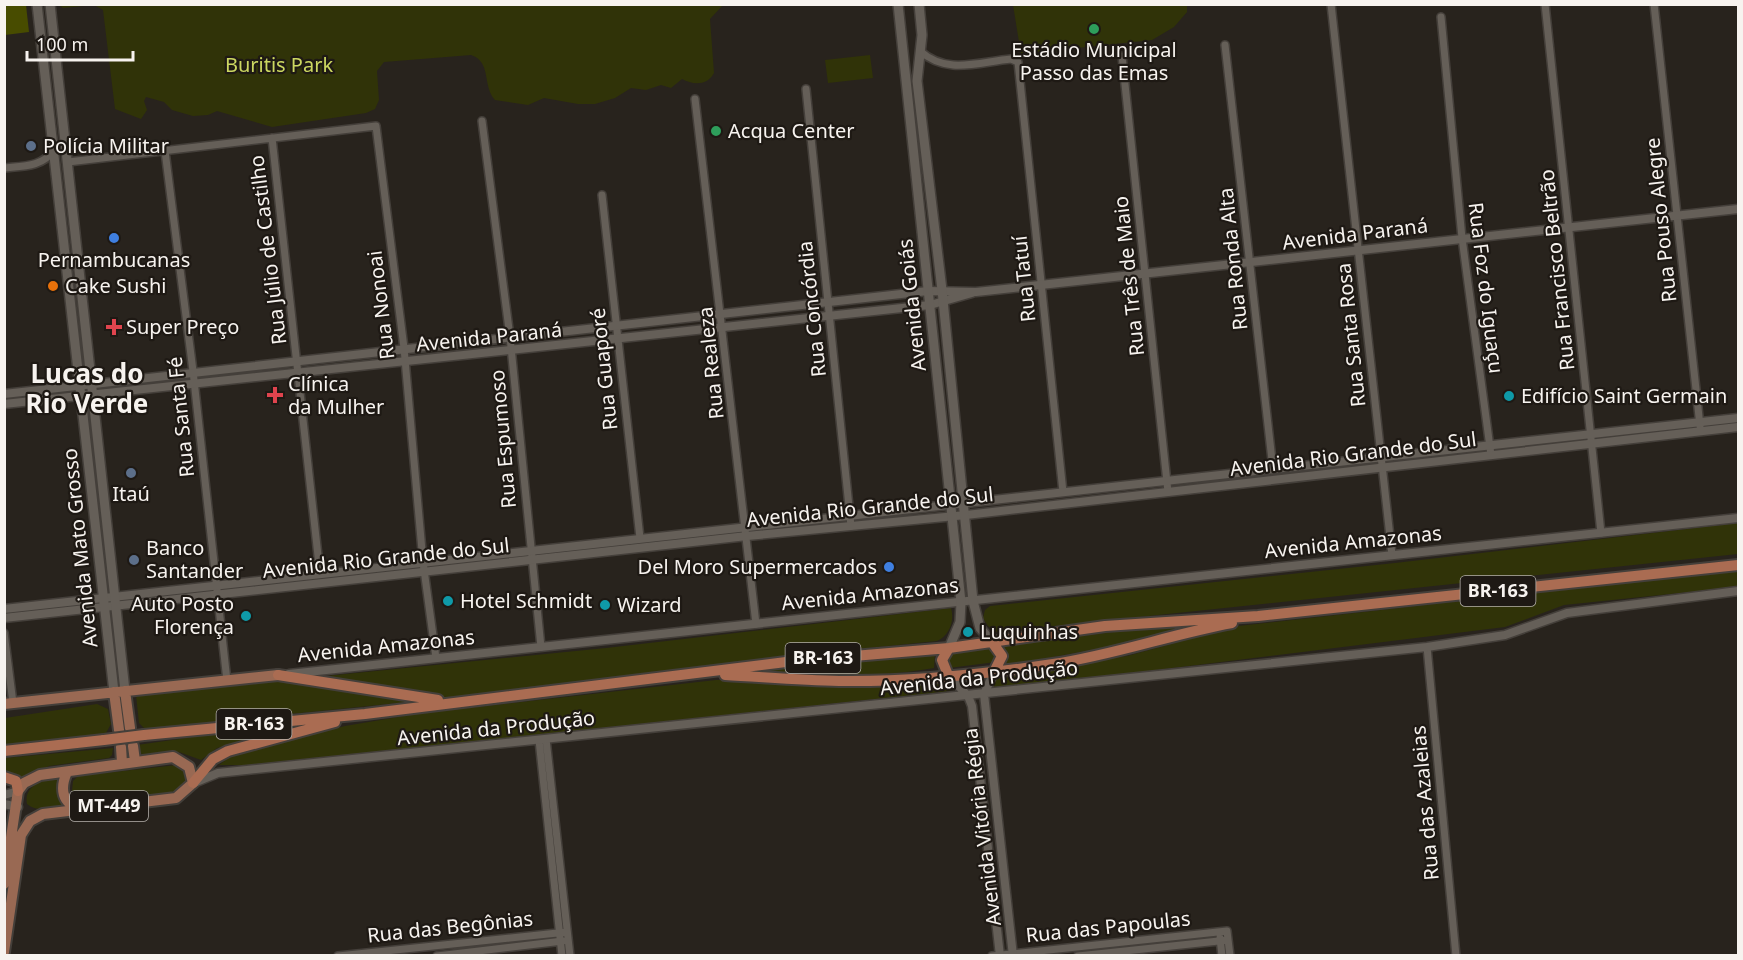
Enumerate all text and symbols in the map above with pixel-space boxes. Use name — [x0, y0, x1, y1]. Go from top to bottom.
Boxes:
marker: Estádio Municipal Passo das Emas — [1087, 22, 1101, 36]
scale bar — [27, 24, 134, 62]
text: 100 m — [36, 32, 88, 56]
place label: Estádio Municipal Passo das Emas — [1011, 36, 1177, 86]
park label: Buritis Park — [225, 51, 333, 78]
place label: Acqua Center — [728, 117, 855, 144]
marker: Acqua Center — [709, 124, 723, 138]
place label: Polícia Militar — [43, 132, 169, 159]
street label: Rua Pouso Alegre — [1638, 136, 1683, 304]
marker: Polícia Militar — [24, 139, 38, 153]
street label: Rua Júlio de Castilho — [242, 154, 293, 346]
street label: Rua Francisco Beltrão — [1533, 168, 1580, 372]
street label: Rua Ronda Alta — [1212, 186, 1253, 332]
street label: Rua Três de Maio — [1107, 195, 1150, 357]
street label: Rua Foz do Iguaçu — [1463, 201, 1510, 375]
street label: Avenida Paraná — [1281, 211, 1429, 256]
marker: Pernambucanas — [107, 231, 121, 245]
street label: Rua Tatuí — [1005, 234, 1041, 324]
street label: Avenida Goiás — [891, 237, 932, 373]
street label: Rua Concórdia — [791, 240, 832, 378]
place label: Pernambucanas — [38, 246, 190, 273]
street label: Rua Nonoai — [360, 249, 401, 361]
street label: Rua Santa Rosa — [1330, 262, 1371, 408]
place label: Cake Sushi — [65, 272, 166, 299]
marker: Cake Sushi — [46, 279, 60, 293]
street label: Rua Realeza — [691, 305, 730, 421]
street label: Rua Guaporé — [584, 307, 623, 432]
place label: Super Preço — [126, 313, 239, 340]
street label: Avenida Paraná — [415, 315, 563, 358]
marker: Super Preço — [107, 320, 121, 334]
district label: Lucas do Rio Verde — [26, 355, 148, 421]
street label: Rua Santa Fé — [161, 355, 200, 479]
street label: Rua Espumoso — [483, 369, 522, 509]
place label: Clínica da Mulher — [288, 370, 384, 420]
place label: Edifício Saint Germain — [1521, 382, 1727, 409]
marker: Clínica da Mulher — [266, 386, 284, 404]
marker: Edifício Saint Germain — [1502, 389, 1516, 403]
street label: Avenida Rio Grande do Sul — [1228, 425, 1478, 482]
street label: Avenida Mato Grosso — [56, 447, 103, 649]
marker: Itaú — [124, 466, 138, 480]
place label: Itaú — [112, 480, 150, 507]
street label: Avenida Rio Grande do Sul — [745, 480, 995, 533]
street label: Avenida Amazonas — [1263, 519, 1443, 564]
street label: Avenida Rio Grande do Sul — [261, 531, 511, 584]
place label: Banco Santander — [146, 534, 243, 584]
marker: Banco Santander — [127, 553, 141, 567]
place label: Del Moro Supermercados — [638, 553, 877, 580]
marker: Del Moro Supermercados — [882, 560, 896, 574]
street label: Avenida Amazonas — [780, 571, 960, 616]
road number: BR-163 — [1460, 576, 1536, 606]
place label: Hotel Schmidt — [460, 587, 592, 614]
place label: Auto Posto Florença — [131, 590, 234, 640]
place label: Wizard — [617, 591, 682, 618]
marker: Hotel Schmidt — [441, 594, 455, 608]
marker: Wizard — [598, 598, 612, 612]
marker: Auto Posto Florença — [239, 609, 253, 623]
place label: Luquinhas — [980, 618, 1078, 645]
street label: Avenida Amazonas — [296, 623, 476, 668]
marker: Luquinhas — [961, 625, 975, 639]
road number: BR-163 — [786, 643, 860, 673]
street label: Avenida da Produção — [879, 654, 1079, 701]
street label: Avenida da Produção — [396, 704, 596, 751]
road number: BR-163 — [216, 709, 292, 739]
street label: Rua das Azaleias — [1404, 724, 1445, 882]
street label: Avenida Vitória Régia — [956, 727, 1007, 928]
road number: MT-449 — [70, 791, 148, 821]
street label: Rua das Begônias — [366, 904, 534, 949]
street label: Rua das Papoulas — [1024, 904, 1192, 949]

